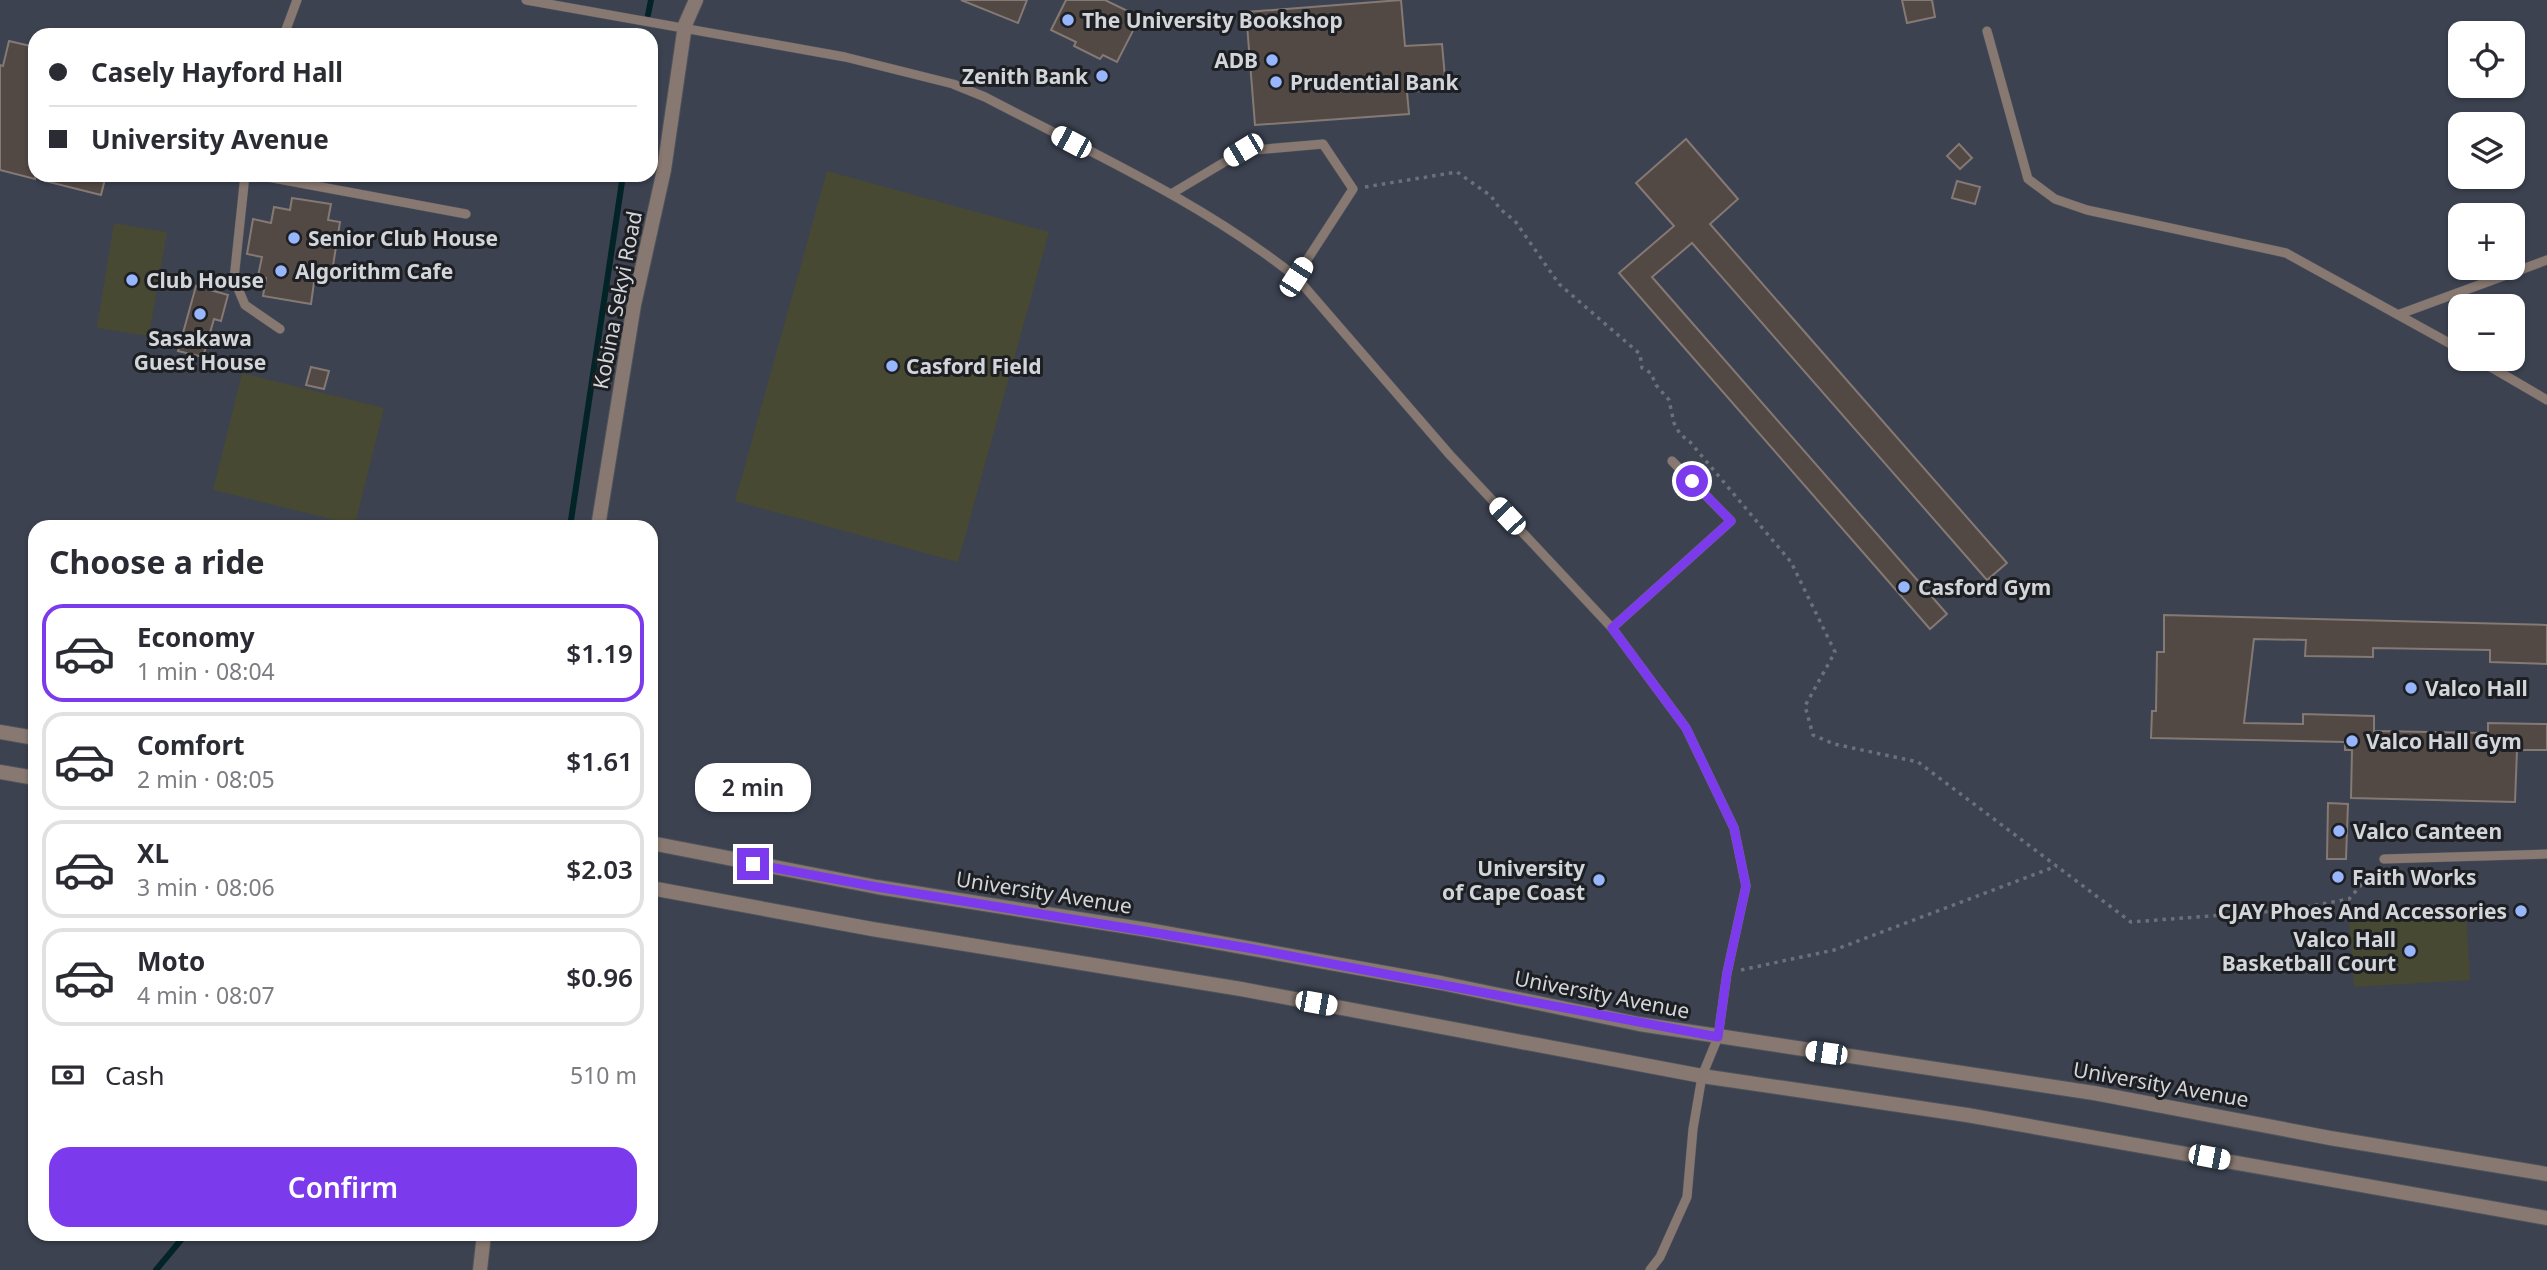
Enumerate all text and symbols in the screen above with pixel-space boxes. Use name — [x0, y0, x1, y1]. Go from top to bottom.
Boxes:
place label: The University Bookshop — [1082, 6, 1343, 34]
marker: The University Bookshop — [1060, 12, 1076, 28]
map controls — [2448, 21, 2525, 371]
button: locate — [2448, 21, 2525, 98]
place label: ADB — [1214, 46, 1258, 74]
marker: ADB — [1264, 52, 1280, 68]
text: Casely Hayford Hall — [91, 54, 343, 90]
place label: Zenith Bank — [962, 62, 1089, 90]
marker: Zenith Bank — [1094, 68, 1110, 84]
place label: Prudential Bank — [1290, 68, 1459, 96]
marker: Prudential Bank — [1268, 74, 1284, 90]
button: layers — [2448, 112, 2525, 189]
text: University Avenue — [91, 121, 329, 157]
car — [1048, 123, 1095, 161]
car — [1220, 130, 1267, 170]
button: + — [2448, 203, 2525, 280]
street label: Kobina Sekyi Road — [586, 209, 648, 391]
place label: Senior Club House — [308, 224, 498, 252]
marker: Senior Club House — [286, 230, 302, 246]
car — [1276, 254, 1317, 300]
place label: Algorithm Cafe — [295, 257, 453, 285]
marker: Algorithm Cafe — [273, 263, 289, 279]
place label: Club House — [146, 266, 264, 294]
marker: Club House — [124, 272, 140, 288]
button: − — [2448, 294, 2525, 371]
marker: Sasakawa Guest House — [192, 306, 208, 322]
place label: Sasakawa Guest House — [134, 324, 266, 376]
place label: Casford Field — [906, 352, 1041, 380]
marker: Casford Field — [884, 358, 900, 374]
route start — [1676, 465, 1708, 497]
car — [1485, 493, 1530, 539]
text: Choose a ride — [49, 540, 265, 583]
place label: Casford Gym — [1918, 573, 2051, 601]
marker: Casford Gym — [1896, 579, 1912, 595]
text: Economy — [137, 619, 255, 655]
icon: car — [53, 622, 116, 685]
text: $1.19 — [566, 635, 633, 671]
text: 1 min · 08:04 — [137, 655, 275, 687]
place label: Valco Hall — [2425, 674, 2528, 702]
marker: Valco Hall — [2403, 680, 2419, 696]
text: Comfort — [137, 727, 245, 763]
place label: Valco Hall Gym — [2366, 727, 2522, 755]
icon: car — [53, 730, 116, 793]
marker: Valco Hall Gym — [2344, 733, 2360, 749]
text: $1.61 — [566, 743, 633, 779]
callout: 2 min — [695, 762, 811, 812]
text: 2 min · 08:05 — [137, 763, 275, 795]
text: 2 min — [722, 771, 784, 803]
place label: Valco Canteen — [2353, 817, 2502, 845]
marker: Valco Canteen — [2331, 823, 2347, 839]
text: XL — [137, 835, 169, 871]
icon: car — [53, 838, 116, 901]
route end — [737, 848, 769, 880]
text: $2.03 — [566, 851, 633, 887]
place label: University of Cape Coast — [1442, 854, 1585, 906]
place label: Faith Works — [2352, 863, 2477, 891]
street label: University Avenue — [954, 864, 1134, 920]
marker: Faith Works — [2330, 869, 2346, 885]
text: 3 min · 08:06 — [137, 871, 275, 903]
marker: University of Cape Coast — [1591, 872, 1607, 888]
place label: CJAY Phoes And Accessories — [2218, 897, 2507, 925]
marker: CJAY Phoes And Accessories — [2513, 903, 2529, 919]
place label: Valco Hall Basketball Court — [2222, 925, 2396, 977]
text: Moto — [137, 943, 205, 979]
marker: Valco Hall Basketball Court — [2402, 943, 2418, 959]
icon: car — [53, 946, 116, 1009]
text: $0.96 — [566, 959, 633, 995]
street label: University Avenue — [1512, 963, 1692, 1025]
text: 4 min · 08:07 — [137, 979, 275, 1011]
car — [1294, 989, 1339, 1017]
car — [1804, 1040, 1849, 1066]
street label: University Avenue — [2071, 1055, 2251, 1113]
icon: cash — [49, 1056, 87, 1094]
text: Cash — [105, 1057, 165, 1093]
text: 510 m — [570, 1059, 637, 1091]
car — [2187, 1143, 2232, 1171]
button: Confirm — [49, 1147, 637, 1227]

